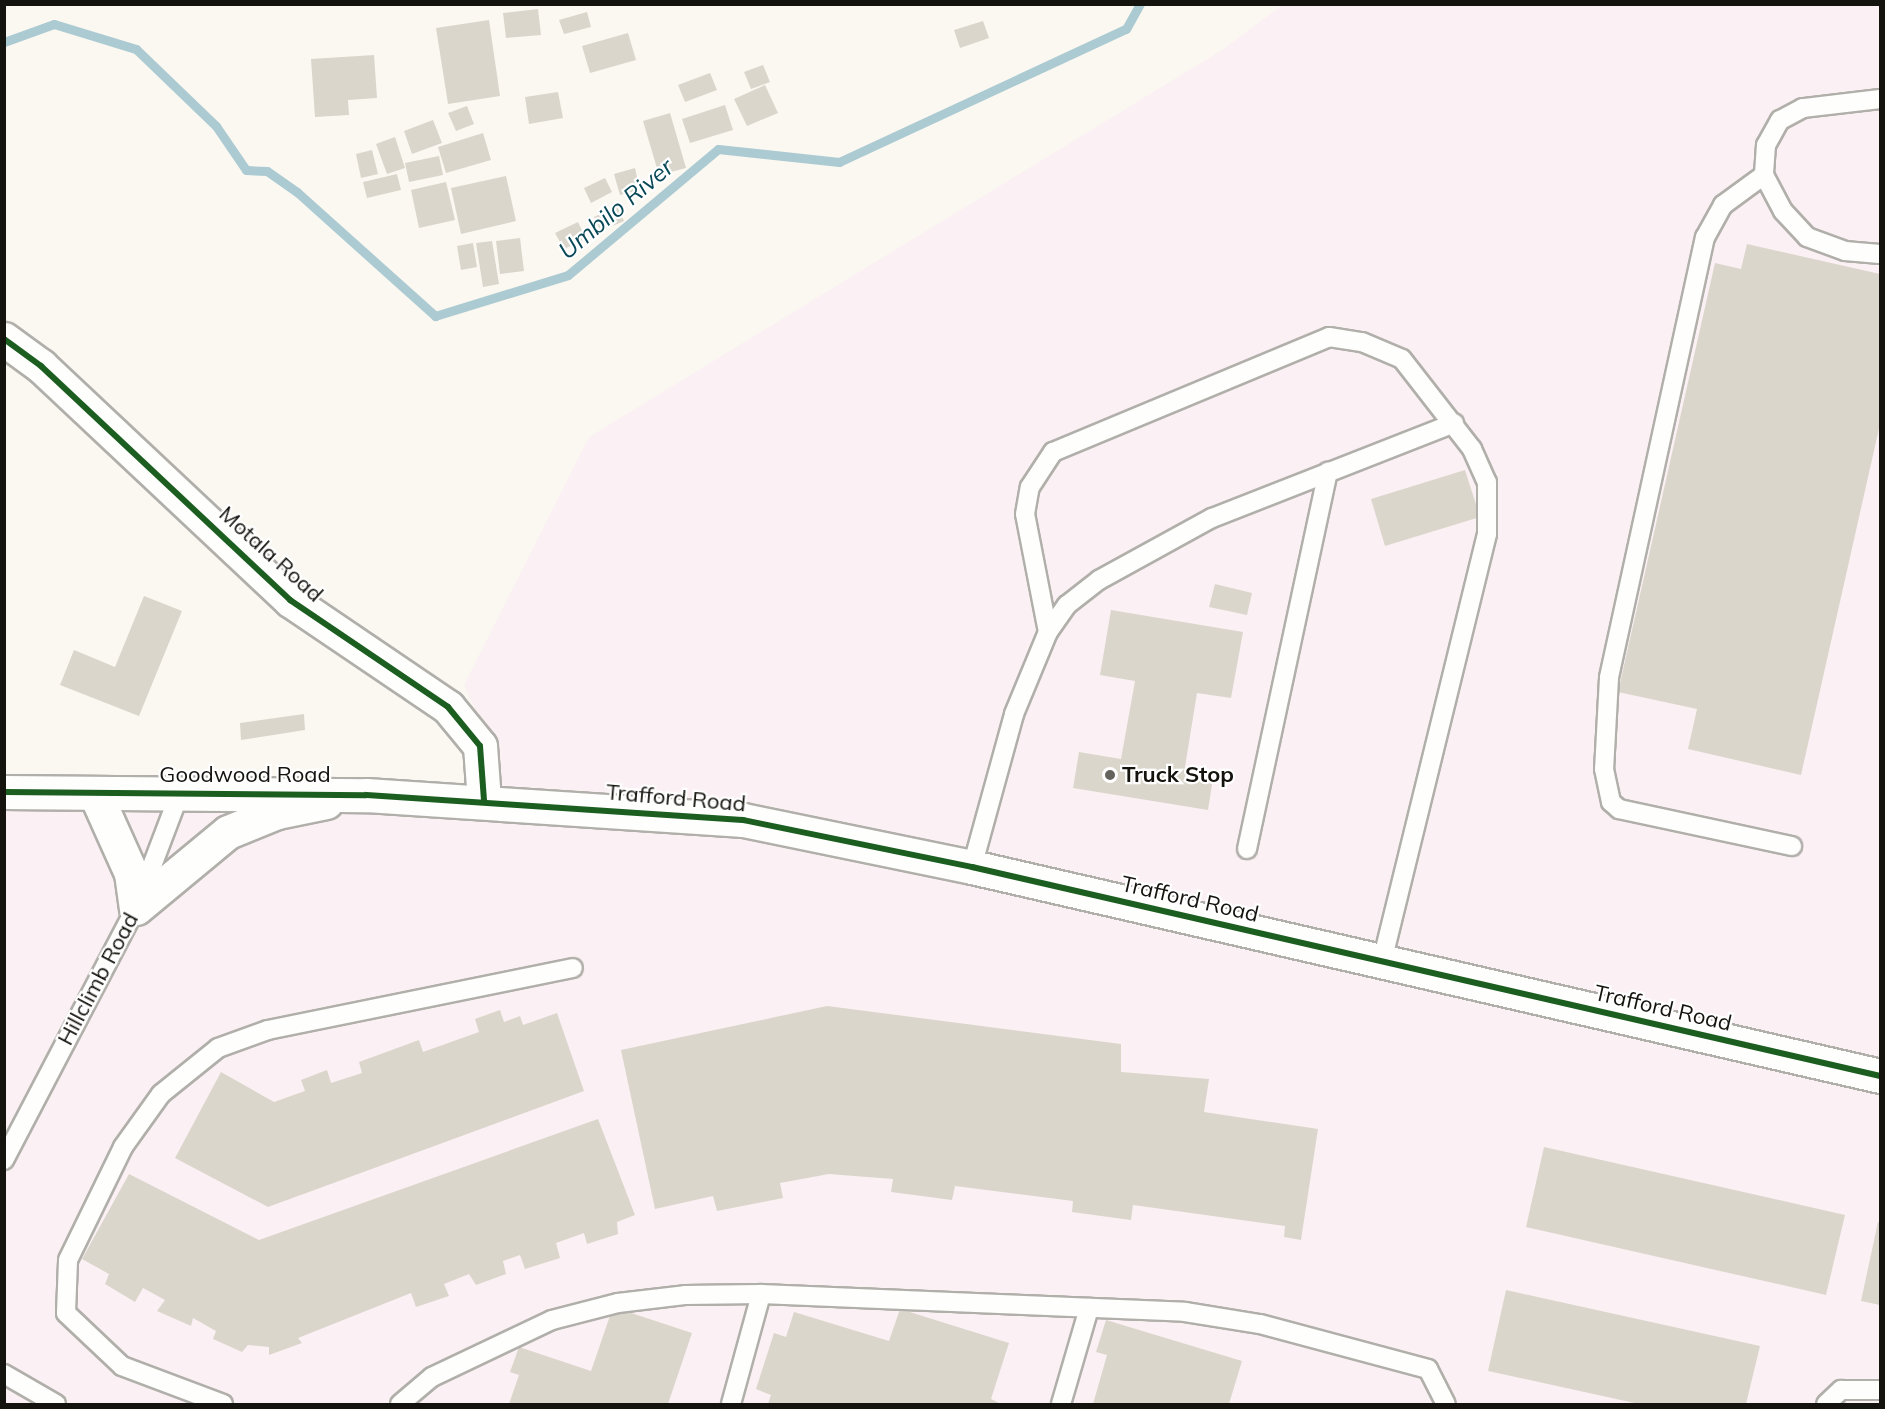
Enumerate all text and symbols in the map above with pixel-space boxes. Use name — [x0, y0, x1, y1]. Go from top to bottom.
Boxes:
water label: Umbilo River — [553, 153, 679, 265]
street label: Motala Road — [214, 501, 328, 607]
street label: Goodwood Road — [159, 762, 331, 788]
place label: Truck Stop — [1122, 762, 1234, 788]
marker: Truck Stop — [1103, 768, 1117, 782]
street label: Trafford Road — [605, 779, 747, 817]
street label: Trafford Road — [1119, 870, 1261, 928]
street label: Hillclimb Road — [52, 908, 144, 1050]
street label: Trafford Road — [1592, 979, 1734, 1037]

